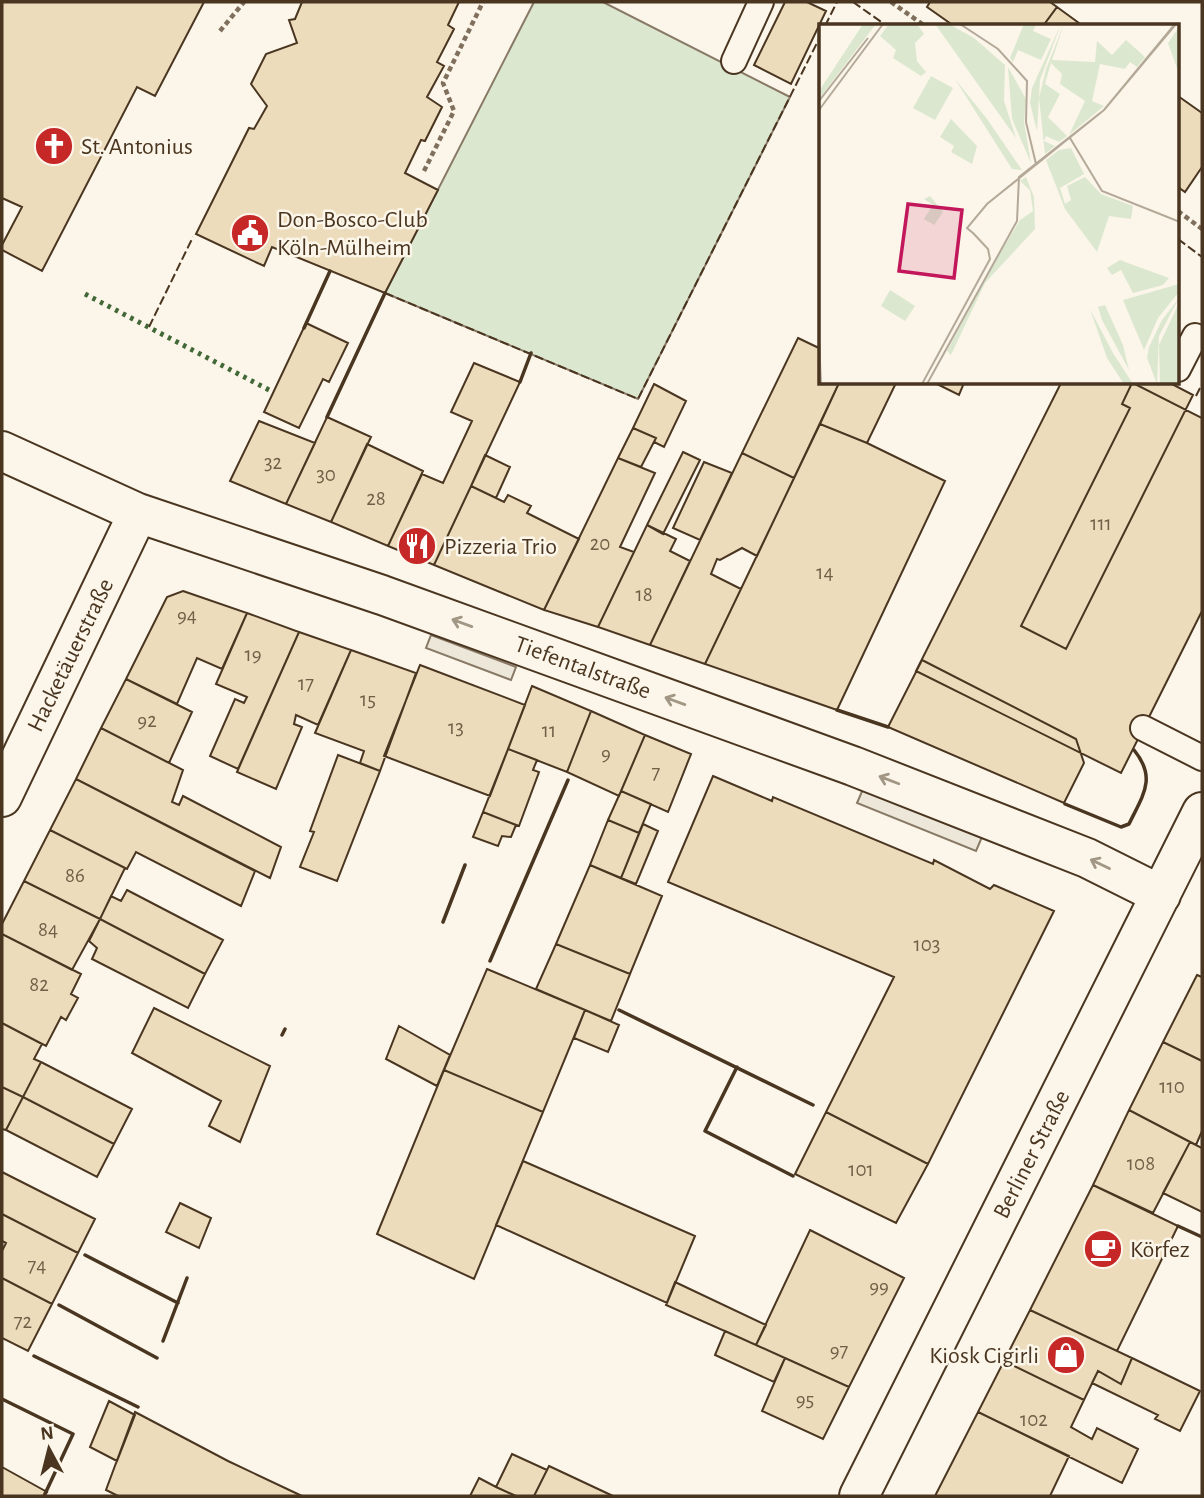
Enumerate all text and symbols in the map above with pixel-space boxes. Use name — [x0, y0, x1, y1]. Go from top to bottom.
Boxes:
inset map — [819, 24, 1180, 385]
church icon: St. Antonius — [33, 125, 75, 167]
place label: St. Antonius — [81, 135, 193, 159]
place label: Don-Bosco-Club Köln-Mülheim — [277, 208, 428, 260]
public building icon: Don-Bosco-Club Köln-Mülheim — [229, 212, 271, 254]
house number: 32 — [264, 452, 282, 473]
house number: 30 — [316, 464, 336, 485]
house number: 28 — [366, 488, 386, 509]
house number: 111 — [1090, 513, 1112, 534]
restaurant icon: Pizzeria Trio — [396, 525, 438, 567]
house number: 20 — [590, 533, 610, 554]
place label: Pizzeria Trio — [444, 535, 557, 559]
house number: 14 — [816, 562, 834, 583]
street label: Hacketäuerstraße — [23, 575, 118, 736]
house number: 18 — [635, 584, 653, 605]
house number: 94 — [177, 605, 197, 626]
one-way arrow — [451, 616, 473, 628]
street label: Tiefentalstraße — [511, 632, 654, 704]
house number: 19 — [244, 644, 262, 665]
house number: 17 — [298, 673, 314, 694]
house number: 15 — [360, 689, 376, 710]
one-way arrow — [665, 694, 687, 706]
house number: 92 — [137, 710, 157, 731]
house number: 13 — [448, 717, 464, 738]
house number: 11 — [542, 720, 556, 741]
house number: 9 — [601, 743, 611, 764]
house number: 7 — [652, 762, 661, 783]
one-way arrow — [878, 773, 900, 786]
one-way arrow — [1090, 857, 1111, 871]
house number: 86 — [65, 865, 85, 886]
house number: 84 — [38, 919, 58, 940]
house number: 103 — [914, 934, 940, 955]
house number: 82 — [29, 974, 49, 995]
house number: 110 — [1159, 1076, 1185, 1097]
street label: Berliner Straße — [989, 1086, 1074, 1222]
house number: 108 — [1127, 1153, 1155, 1174]
house number: 101 — [848, 1159, 874, 1180]
cafe icon: Körfez — [1082, 1228, 1124, 1270]
place label: Körfez — [1130, 1238, 1190, 1262]
house number: 74 — [28, 1255, 46, 1276]
house number: 99 — [869, 1276, 889, 1297]
house number: 72 — [14, 1311, 32, 1332]
shop icon: Kiosk Cigirli — [1045, 1334, 1087, 1376]
house number: 97 — [830, 1340, 849, 1361]
place label: Kiosk Cigirli — [929, 1344, 1039, 1368]
house number: 95 — [796, 1389, 814, 1410]
house number: 102 — [1020, 1409, 1048, 1430]
north arrow — [14, 1414, 84, 1484]
text: N — [39, 1423, 55, 1444]

